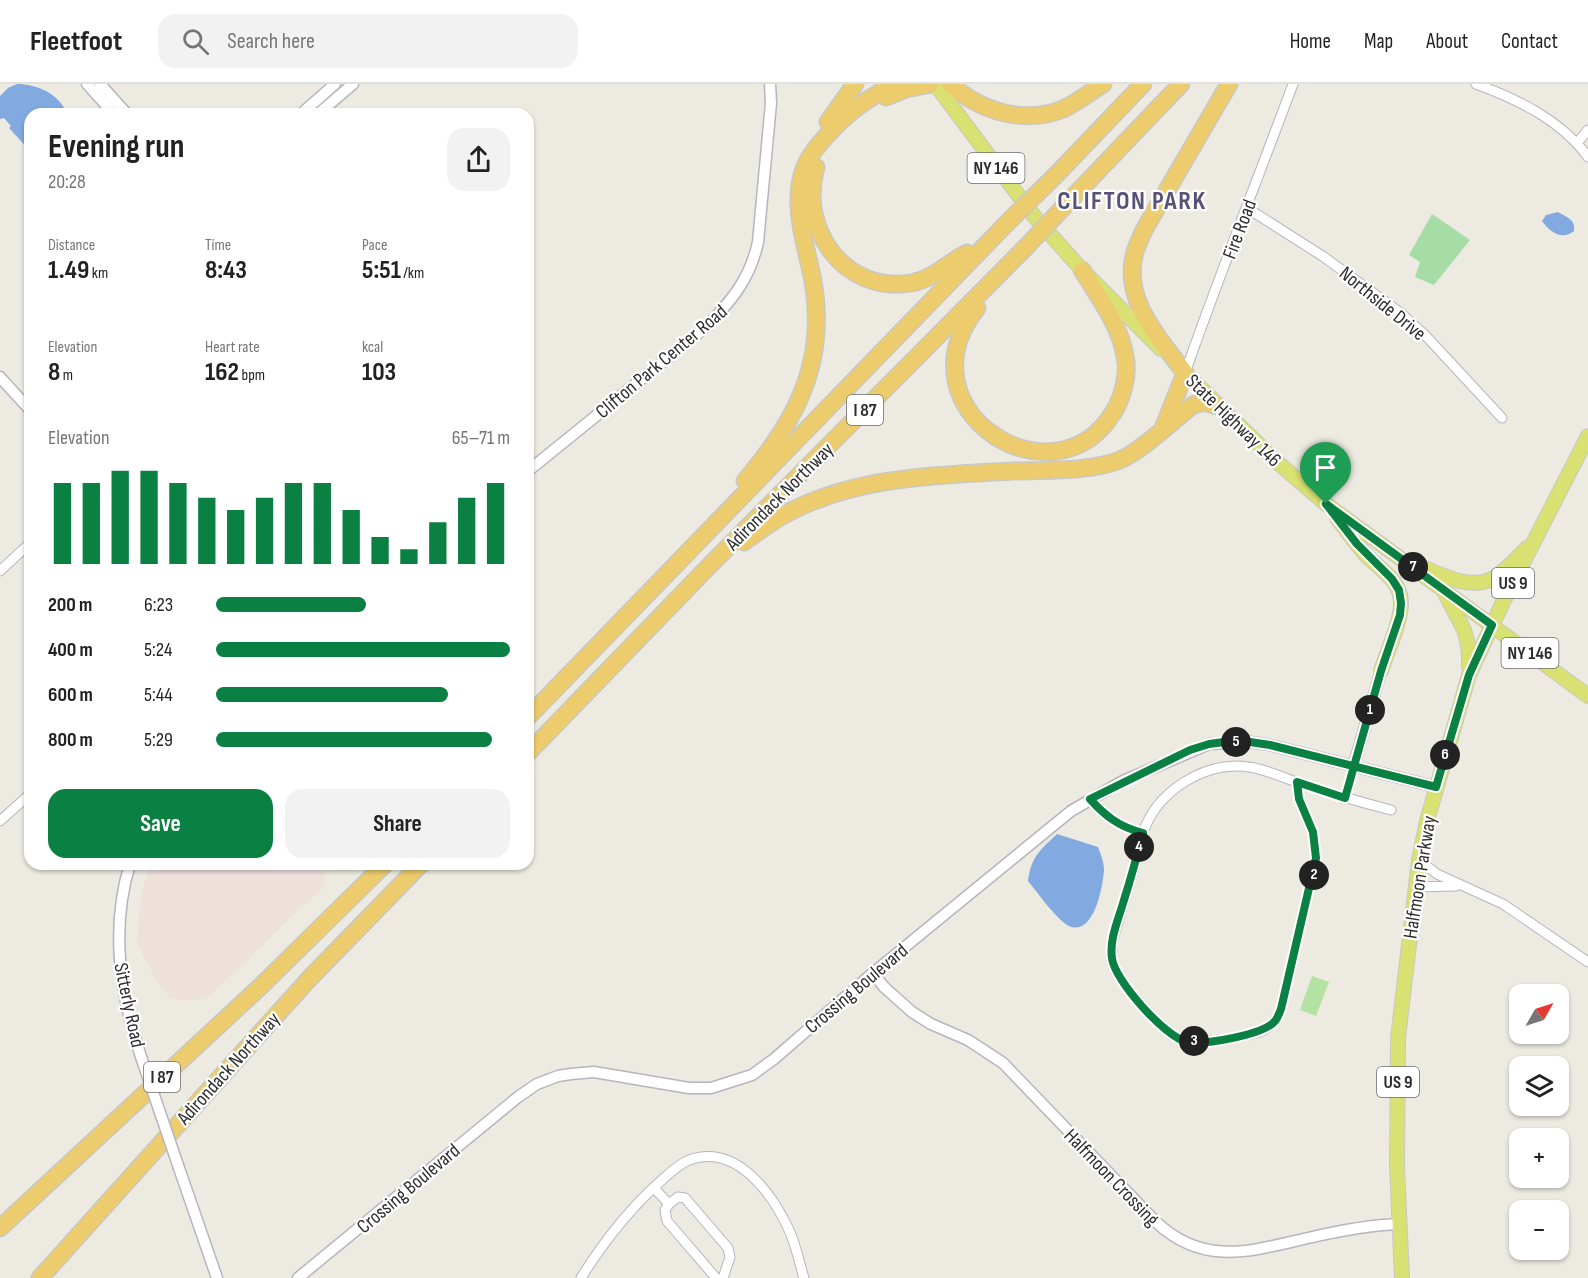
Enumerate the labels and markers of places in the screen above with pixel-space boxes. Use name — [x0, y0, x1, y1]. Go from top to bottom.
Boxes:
pin — [1300, 442, 1351, 504]
pin: 7 — [1398, 552, 1428, 582]
pin: 1 — [1355, 695, 1385, 725]
pin: 5 — [1221, 727, 1251, 757]
pin: 6 — [1430, 740, 1460, 770]
pin: 4 — [1124, 832, 1154, 862]
pin: 2 — [1299, 860, 1329, 890]
pin: 3 — [1179, 1026, 1209, 1056]

